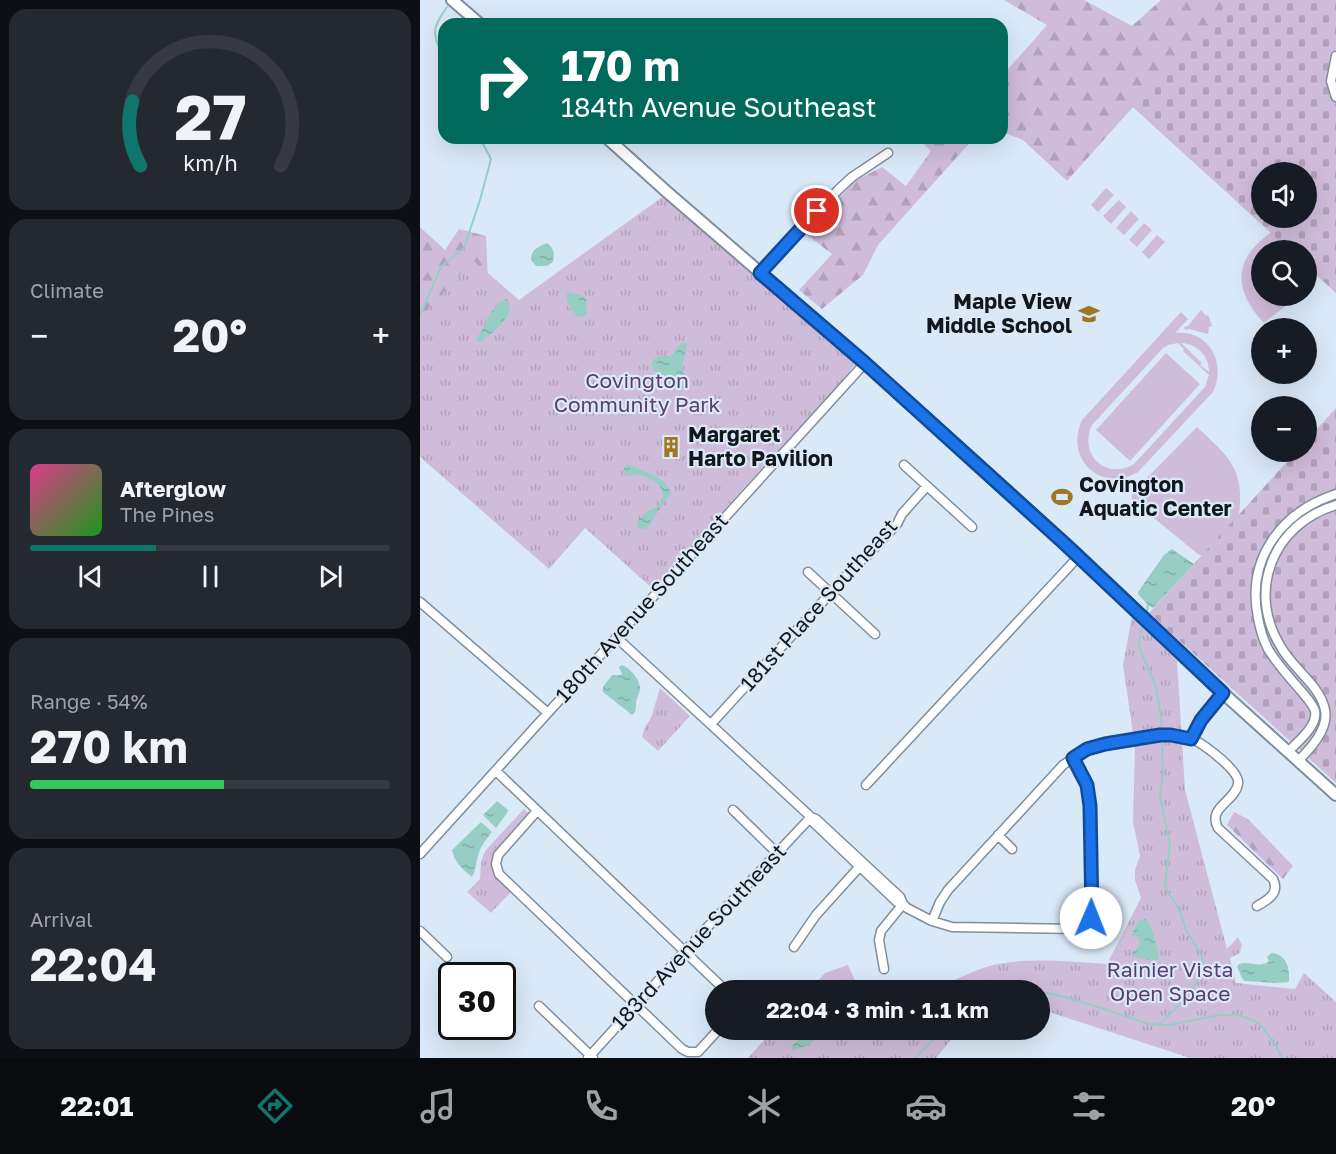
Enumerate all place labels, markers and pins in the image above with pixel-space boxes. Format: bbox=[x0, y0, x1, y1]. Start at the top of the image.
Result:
pin bbox=[791, 185, 842, 236]
place label: Maple View Middle School bbox=[926, 288, 1073, 338]
school or university icon: Maple View Middle School bbox=[1077, 302, 1101, 326]
place label: Margaret Harto Pavilion bbox=[688, 421, 833, 471]
building icon: Margaret Harto Pavilion bbox=[659, 435, 683, 459]
place label: Covington Aquatic Center bbox=[1079, 471, 1232, 521]
sports icon: Covington Aquatic Center bbox=[1050, 485, 1074, 509]

